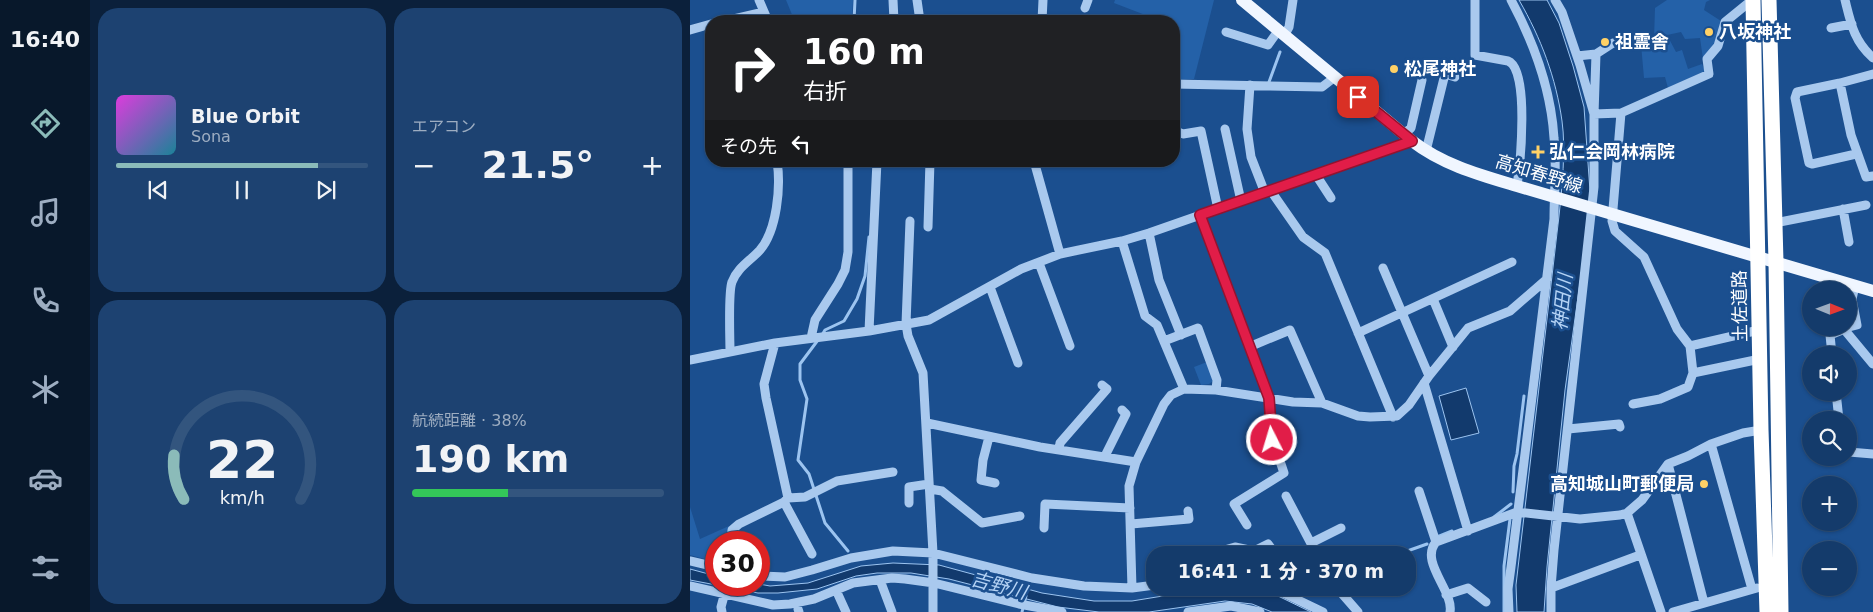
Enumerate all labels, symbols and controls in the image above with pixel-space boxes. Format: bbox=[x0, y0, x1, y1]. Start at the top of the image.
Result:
place label: 八坂神社 bbox=[1719, 21, 1791, 42]
marker: 八坂神社 bbox=[1703, 26, 1715, 38]
text: 16:40 bbox=[10, 27, 80, 52]
place label: 祖霊舎 bbox=[1615, 31, 1669, 52]
text: 160 m bbox=[803, 32, 925, 72]
icon: right bbox=[720, 35, 785, 100]
marker: 祖霊舎 bbox=[1599, 36, 1611, 48]
place label: 松尾神社 bbox=[1404, 58, 1476, 79]
marker: 松尾神社 bbox=[1388, 63, 1400, 75]
pin bbox=[1337, 76, 1379, 118]
text: 右折 bbox=[803, 79, 847, 104]
icon: arrive bbox=[1344, 83, 1372, 111]
text: Blue Orbit bbox=[191, 105, 300, 127]
icon: directions bbox=[28, 106, 63, 141]
text: エアコン bbox=[412, 117, 476, 136]
text: Sona bbox=[191, 127, 231, 146]
icon: left bbox=[787, 130, 815, 158]
text: その先 bbox=[720, 135, 777, 157]
place label: 弘仁会岡林病院 bbox=[1549, 141, 1675, 162]
text: 21.5° bbox=[482, 143, 594, 187]
marker: 弘仁会岡林病院 bbox=[1531, 145, 1545, 159]
text: − bbox=[412, 149, 435, 182]
text: + bbox=[641, 149, 664, 182]
street label: 高知春野線 bbox=[1493, 150, 1585, 197]
icon: previous bbox=[144, 176, 172, 204]
icon: pause bbox=[228, 176, 256, 204]
icon: next bbox=[312, 176, 340, 204]
icon: music bbox=[28, 195, 63, 230]
street label: 土佐道路 bbox=[1728, 270, 1751, 342]
water label: 神田川 bbox=[1548, 271, 1576, 332]
north arrow bbox=[1802, 281, 1858, 336]
map controls bbox=[1802, 281, 1857, 596]
icon: phone bbox=[28, 283, 63, 318]
button: sound bbox=[1802, 346, 1857, 401]
icon: climate bbox=[28, 372, 63, 407]
text: 航続距離 · 38% bbox=[412, 411, 527, 430]
button: search bbox=[1802, 411, 1857, 466]
position arrow bbox=[1245, 413, 1297, 465]
text: 22 bbox=[206, 430, 278, 490]
text: 190 km bbox=[412, 437, 569, 481]
icon: car bbox=[28, 461, 63, 496]
place label: 高知城山町郵便局 bbox=[1550, 473, 1694, 494]
button: + bbox=[1802, 476, 1857, 531]
marker: 高知城山町郵便局 bbox=[1698, 478, 1710, 490]
text: km/h bbox=[219, 487, 265, 508]
speed limit sign: 30 bbox=[705, 531, 770, 596]
button: − bbox=[1802, 541, 1857, 596]
icon: filters bbox=[28, 550, 63, 585]
text: 16:41 · 1 分 · 370 m bbox=[1178, 560, 1384, 582]
water label: 吉野川 bbox=[969, 567, 1031, 604]

